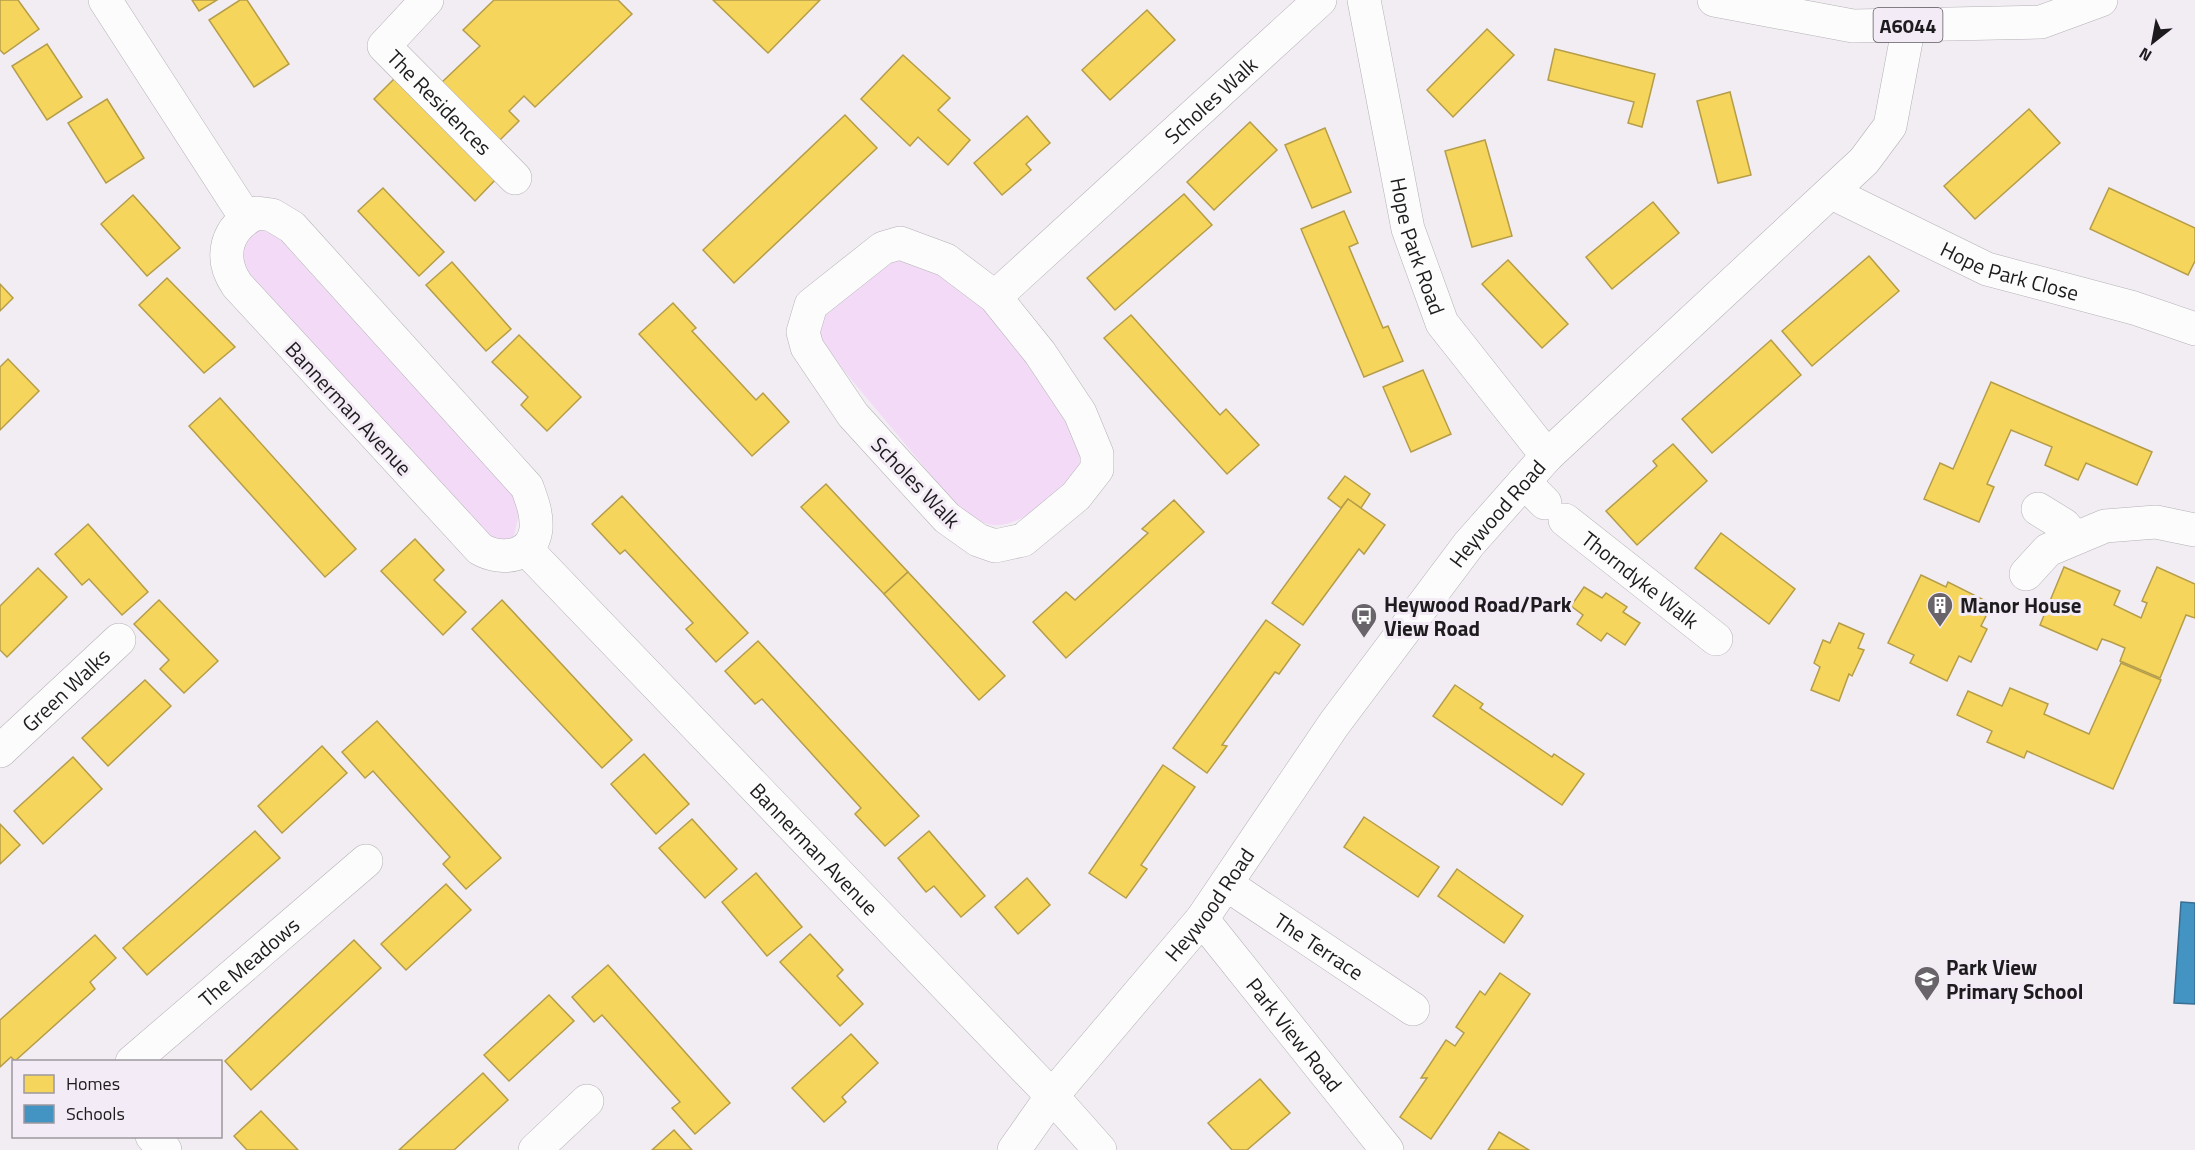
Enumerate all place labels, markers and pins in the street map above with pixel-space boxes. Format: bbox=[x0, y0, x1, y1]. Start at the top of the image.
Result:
place label: Heywood Road/Park View Road bbox=[1384, 588, 1572, 644]
place label: Manor House bbox=[1960, 589, 2081, 621]
building icon: Manor House bbox=[1925, 590, 1955, 628]
bus stop icon: Heywood Road/Park View Road bbox=[1349, 601, 1379, 639]
place label: Park View Primary School bbox=[1946, 951, 2083, 1007]
school or university icon: Park View Primary School bbox=[1912, 964, 1942, 1002]

